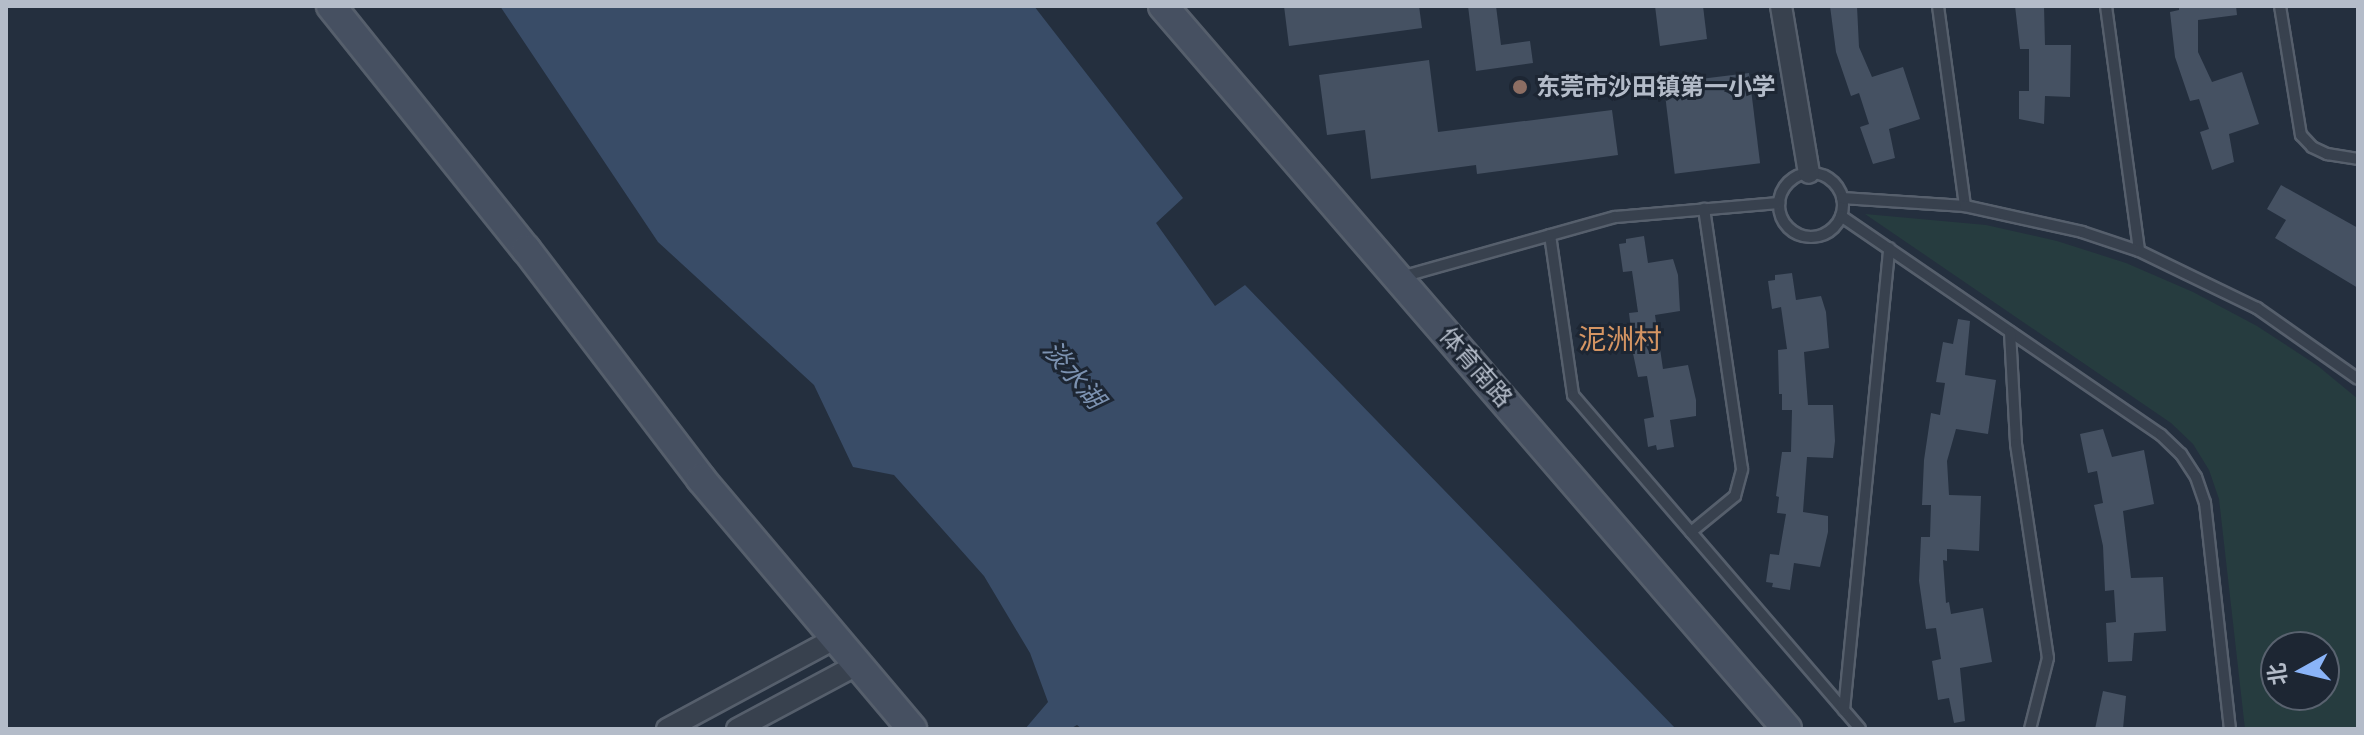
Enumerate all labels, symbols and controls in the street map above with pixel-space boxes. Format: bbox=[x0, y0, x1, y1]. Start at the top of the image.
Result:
place label: 东莞市沙田镇第一小学 bbox=[1536, 73, 1776, 101]
marker: 东莞市沙田镇第一小学 bbox=[1511, 78, 1529, 96]
street label: 体育南路 bbox=[1434, 321, 1518, 413]
district label: 泥洲村 bbox=[1578, 322, 1662, 356]
water label: 淡水湖 bbox=[1036, 335, 1110, 415]
north arrow bbox=[2260, 631, 2340, 711]
text: 北 bbox=[2263, 661, 2293, 687]

